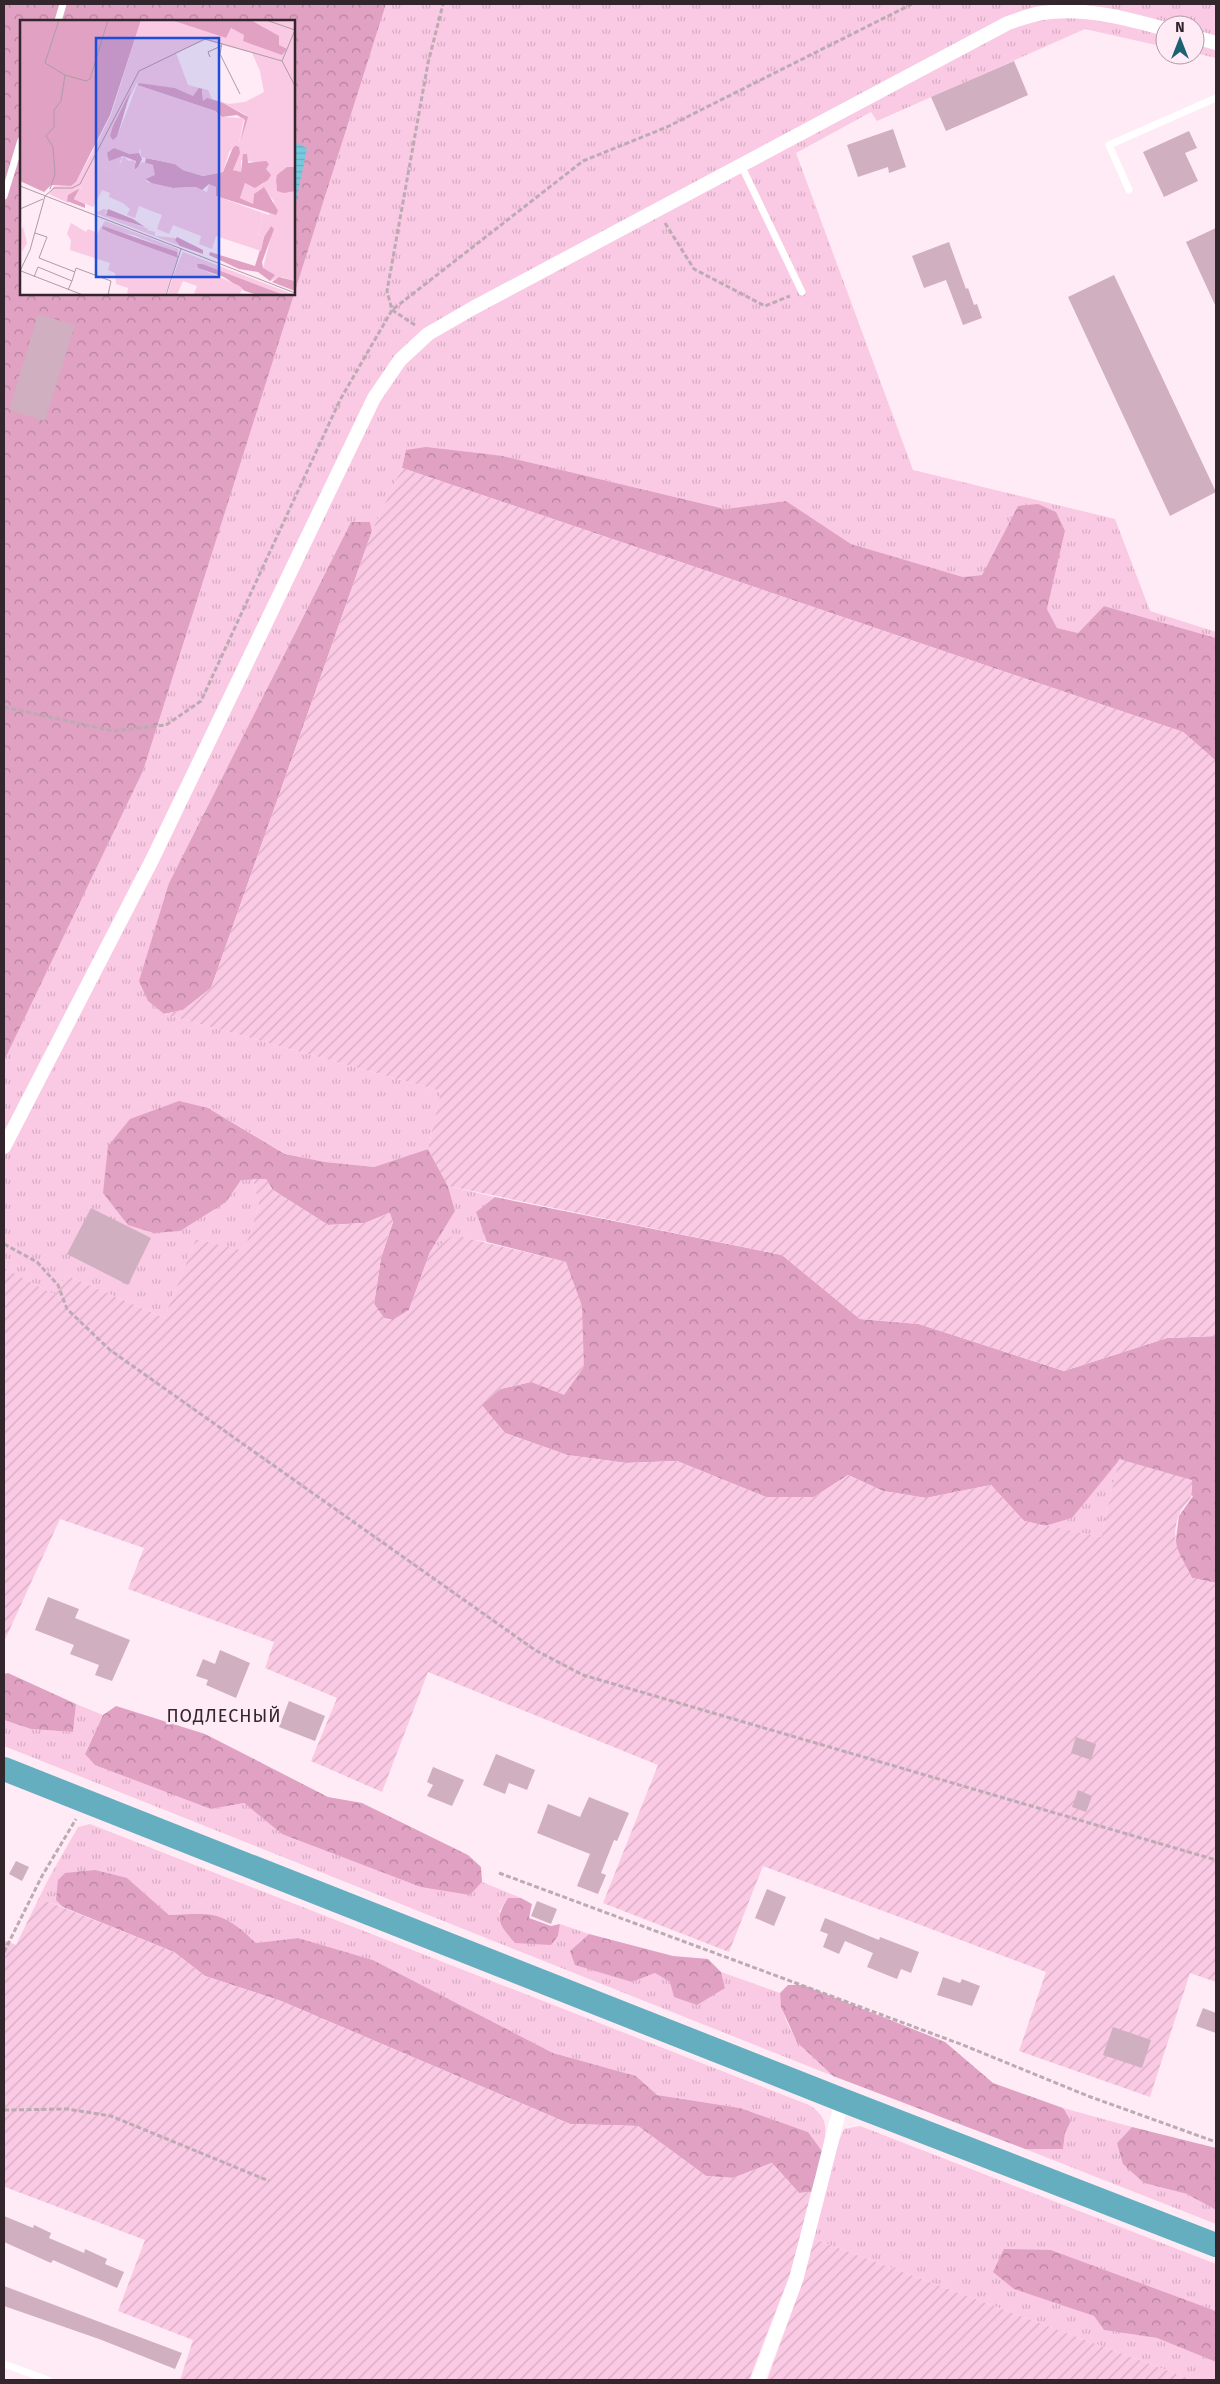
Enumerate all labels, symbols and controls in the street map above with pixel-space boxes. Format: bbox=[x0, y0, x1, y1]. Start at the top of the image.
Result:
north arrow bbox=[1155, 15, 1205, 65]
text: N bbox=[1175, 19, 1185, 36]
inset map bbox=[20, 20, 295, 295]
district label: ПОДЛЕСНЫЙ bbox=[166, 1705, 282, 1727]

